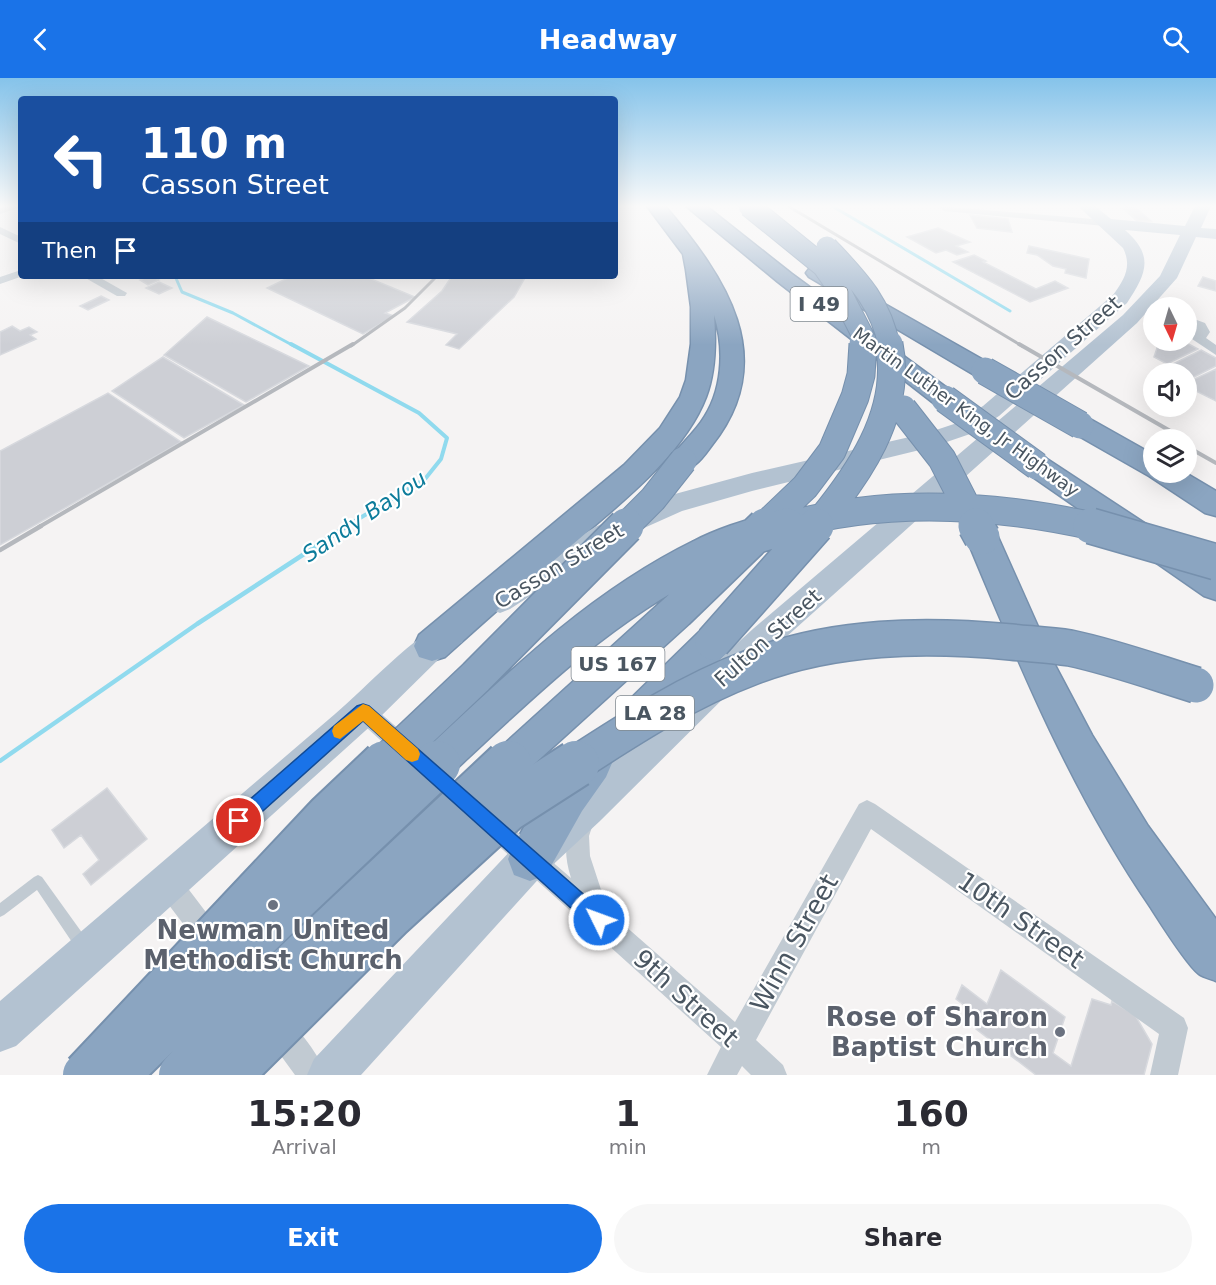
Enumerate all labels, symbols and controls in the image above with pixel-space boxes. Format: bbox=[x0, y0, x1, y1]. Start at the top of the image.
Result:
icon: back bbox=[24, 23, 57, 56]
icon: search bbox=[1159, 23, 1192, 56]
text: Headway bbox=[539, 24, 677, 55]
text: 110 m bbox=[141, 119, 287, 168]
icon: left bbox=[42, 120, 120, 198]
text: Casson Street bbox=[141, 169, 329, 200]
icon: arrive bbox=[109, 234, 142, 267]
text: Then bbox=[42, 238, 97, 263]
road number: I 49 bbox=[790, 287, 848, 321]
street label: Casson Street bbox=[1000, 291, 1126, 405]
north arrow bbox=[1143, 297, 1197, 351]
map controls bbox=[1143, 297, 1197, 483]
street label: Martin Luther King, Jr Highway bbox=[849, 323, 1084, 501]
button: sound bbox=[1143, 363, 1197, 417]
button: layers bbox=[1143, 429, 1197, 483]
water label: Sandy Bayou bbox=[297, 466, 431, 567]
street label: Casson Street bbox=[490, 518, 628, 614]
street label: Fulton Street bbox=[710, 584, 826, 692]
road number: US 167 bbox=[572, 647, 664, 681]
road number: LA 28 bbox=[616, 696, 694, 730]
pin bbox=[213, 795, 264, 846]
icon: arrive bbox=[222, 804, 255, 837]
street label: 10th Street bbox=[952, 866, 1090, 974]
street label: Winn Street bbox=[744, 869, 844, 1017]
position arrow bbox=[567, 888, 631, 952]
marker: Newman United Methodist Church bbox=[266, 898, 280, 912]
place label: Newman United Methodist Church bbox=[143, 915, 403, 975]
street label: 9th Street bbox=[627, 943, 745, 1053]
place label: Rose of Sharon Baptist Church bbox=[826, 1002, 1048, 1062]
marker: Rose of Sharon Baptist Church bbox=[1053, 1025, 1067, 1039]
text: 15:20 bbox=[247, 1093, 362, 1134]
text: 1 bbox=[615, 1093, 640, 1134]
text: 160 bbox=[894, 1093, 969, 1134]
text: Arrival bbox=[272, 1135, 337, 1159]
text: min bbox=[609, 1135, 647, 1159]
text: m bbox=[922, 1135, 941, 1159]
button: Exit bbox=[24, 1204, 602, 1273]
button: Share bbox=[614, 1204, 1192, 1273]

